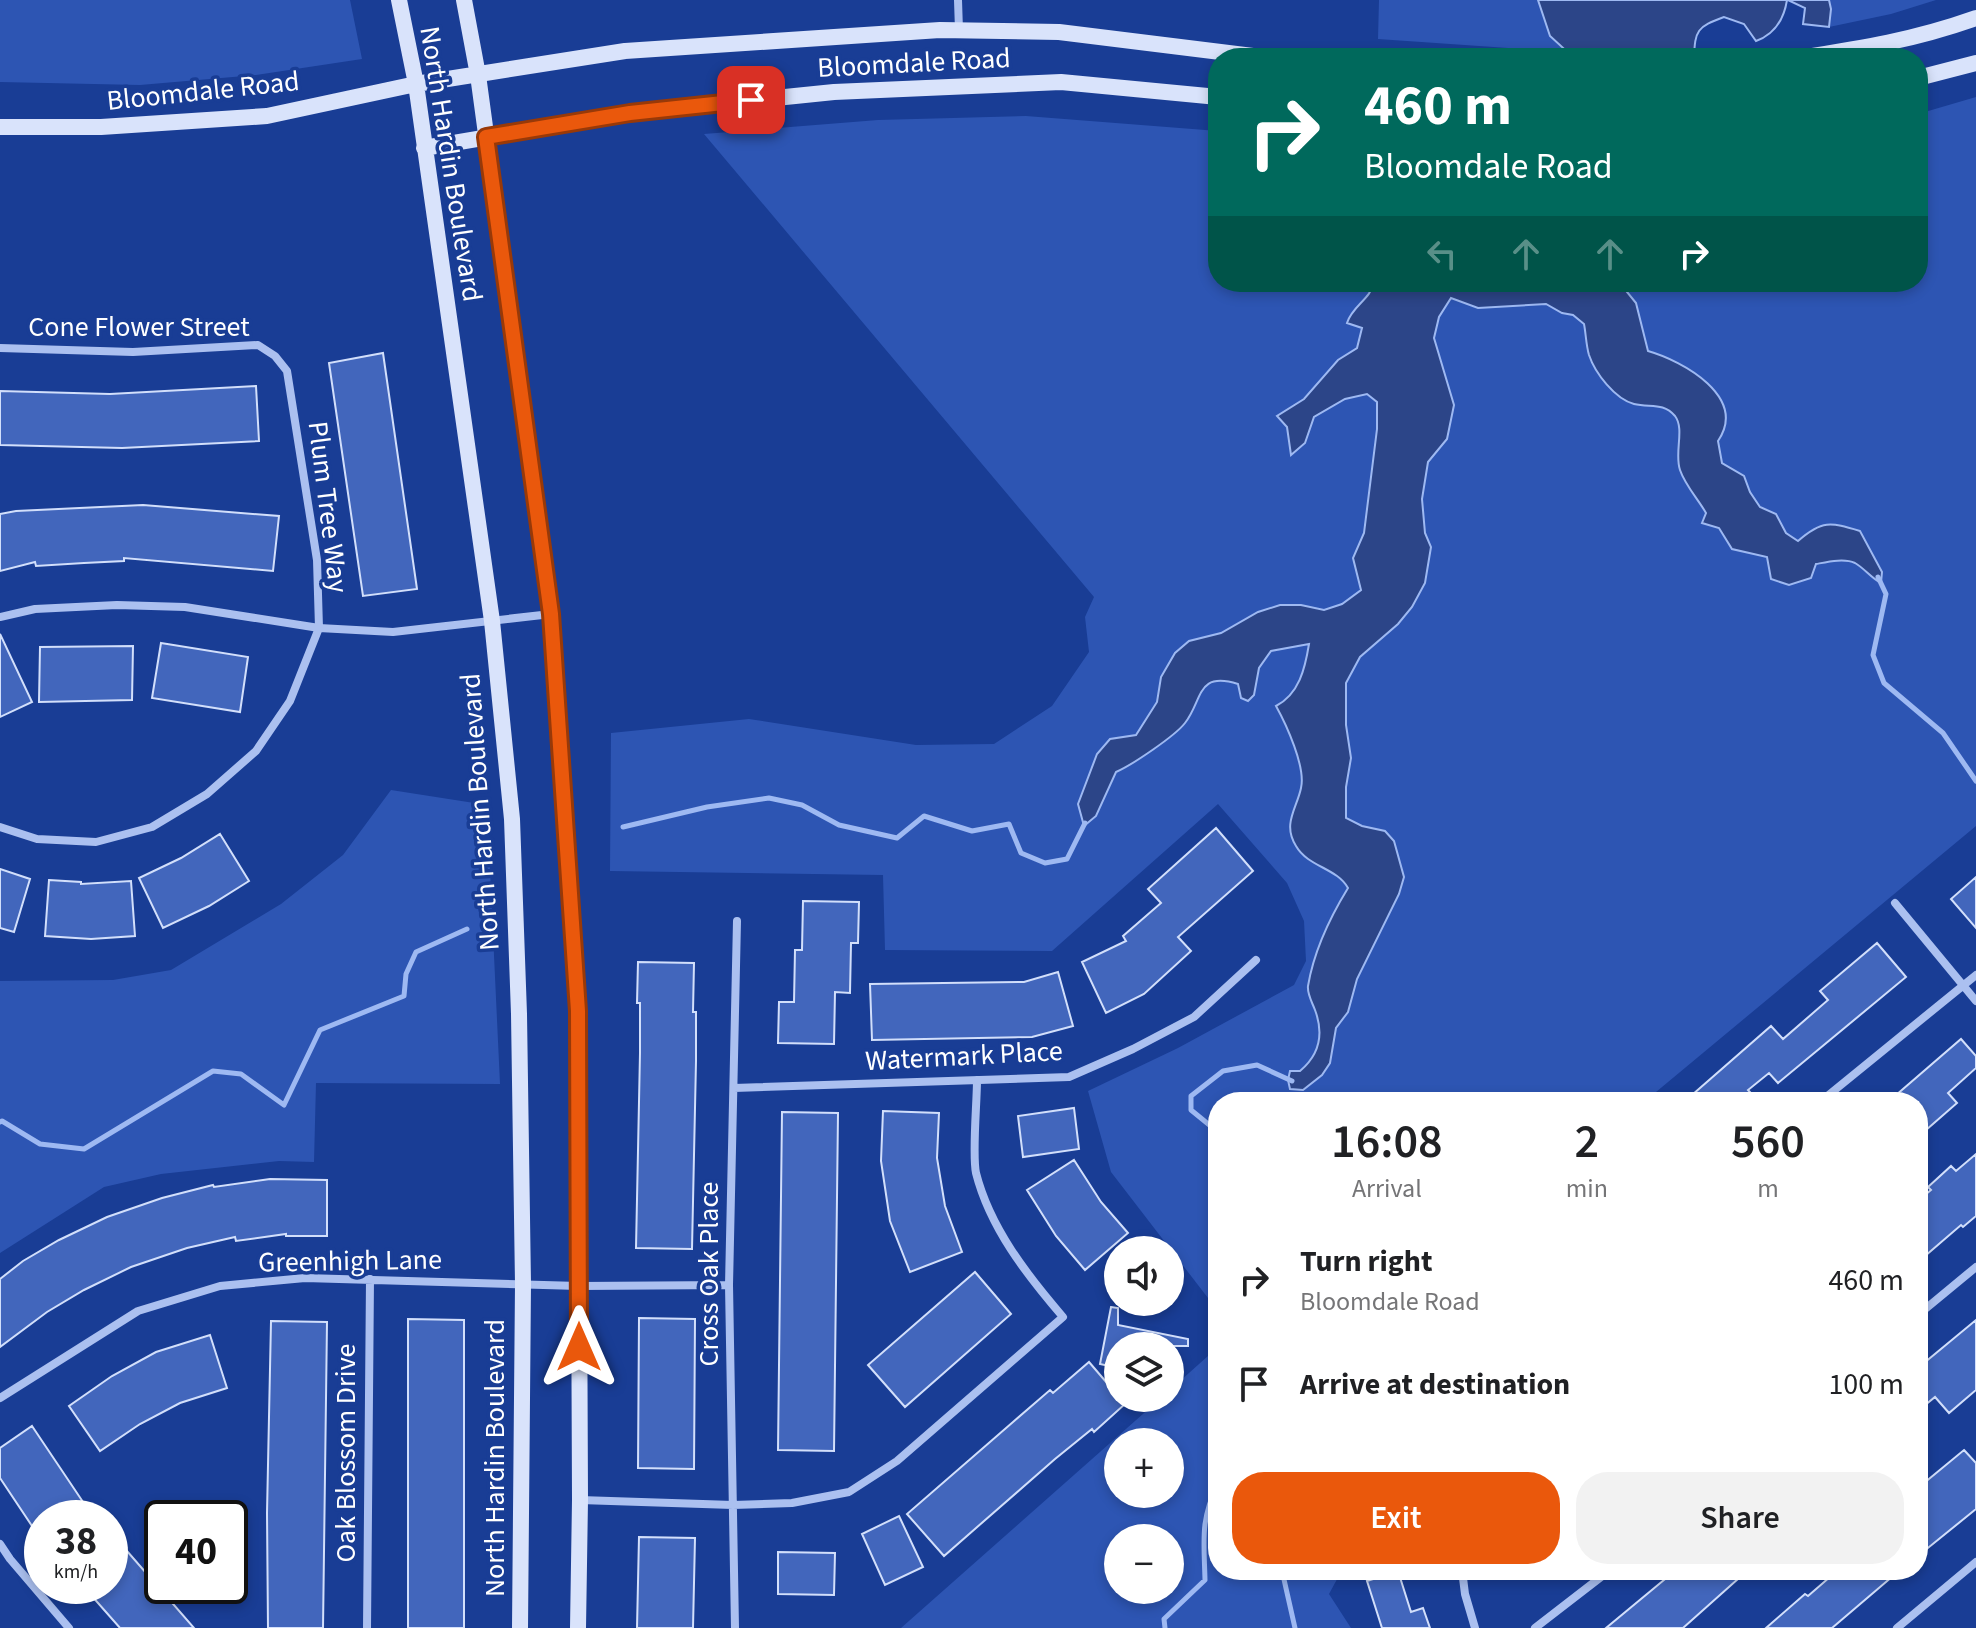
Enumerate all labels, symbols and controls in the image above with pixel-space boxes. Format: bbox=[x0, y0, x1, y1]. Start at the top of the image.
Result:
street label: North Hardin Boulevard bbox=[409, 24, 493, 304]
street label: Bloomdale Road bbox=[816, 38, 1012, 88]
street label: Bloomdale Road bbox=[105, 61, 301, 121]
pin bbox=[717, 66, 785, 134]
text: 460 m bbox=[1364, 67, 1512, 146]
icon: arrive bbox=[729, 78, 773, 122]
icon: right bbox=[1232, 80, 1336, 184]
text: Bloomdale Road bbox=[1364, 141, 1613, 192]
icon: left bbox=[1420, 232, 1464, 276]
icon: ahead bbox=[1504, 232, 1548, 276]
icon: ahead bbox=[1588, 232, 1632, 276]
icon: right bbox=[1672, 232, 1716, 276]
street label: Cone Flower Street bbox=[28, 307, 250, 347]
street label: Plum Tree Way bbox=[298, 419, 358, 595]
street label: North Hardin Boulevard bbox=[450, 672, 510, 952]
street label: Watermark Place bbox=[864, 1031, 1064, 1081]
text: 16:08 bbox=[1331, 1108, 1443, 1176]
text: 2 bbox=[1575, 1108, 1599, 1176]
text: 560 bbox=[1731, 1108, 1805, 1176]
text: Arrival bbox=[1352, 1170, 1422, 1207]
text: min bbox=[1566, 1170, 1608, 1207]
text: m bbox=[1757, 1170, 1779, 1207]
street label: Cross Oak Place bbox=[689, 1182, 729, 1366]
map controls bbox=[1104, 1236, 1184, 1604]
button: sound bbox=[1104, 1236, 1184, 1316]
street label: Greenhigh Lane bbox=[258, 1239, 442, 1283]
text: Turn right bbox=[1300, 1240, 1432, 1283]
icon: right bbox=[1232, 1258, 1276, 1302]
text: 460 m bbox=[1828, 1259, 1904, 1302]
text: Bloomdale Road bbox=[1300, 1283, 1480, 1320]
position arrow bbox=[537, 1305, 621, 1389]
street label: North Hardin Boulevard bbox=[475, 1319, 515, 1597]
button: layers bbox=[1104, 1332, 1184, 1412]
street label: Oak Blossom Drive bbox=[326, 1343, 366, 1563]
icon: arrive bbox=[1232, 1362, 1276, 1406]
text: Arrive at destination bbox=[1300, 1363, 1570, 1406]
text: 100 m bbox=[1828, 1363, 1904, 1406]
button: + bbox=[1104, 1428, 1184, 1508]
button: Exit bbox=[1232, 1472, 1560, 1564]
button: Share bbox=[1576, 1472, 1904, 1564]
speed limit sign: 40 bbox=[144, 1500, 248, 1604]
text: 38 bbox=[55, 1513, 97, 1570]
button: − bbox=[1104, 1524, 1184, 1604]
text: km/h bbox=[54, 1558, 98, 1586]

